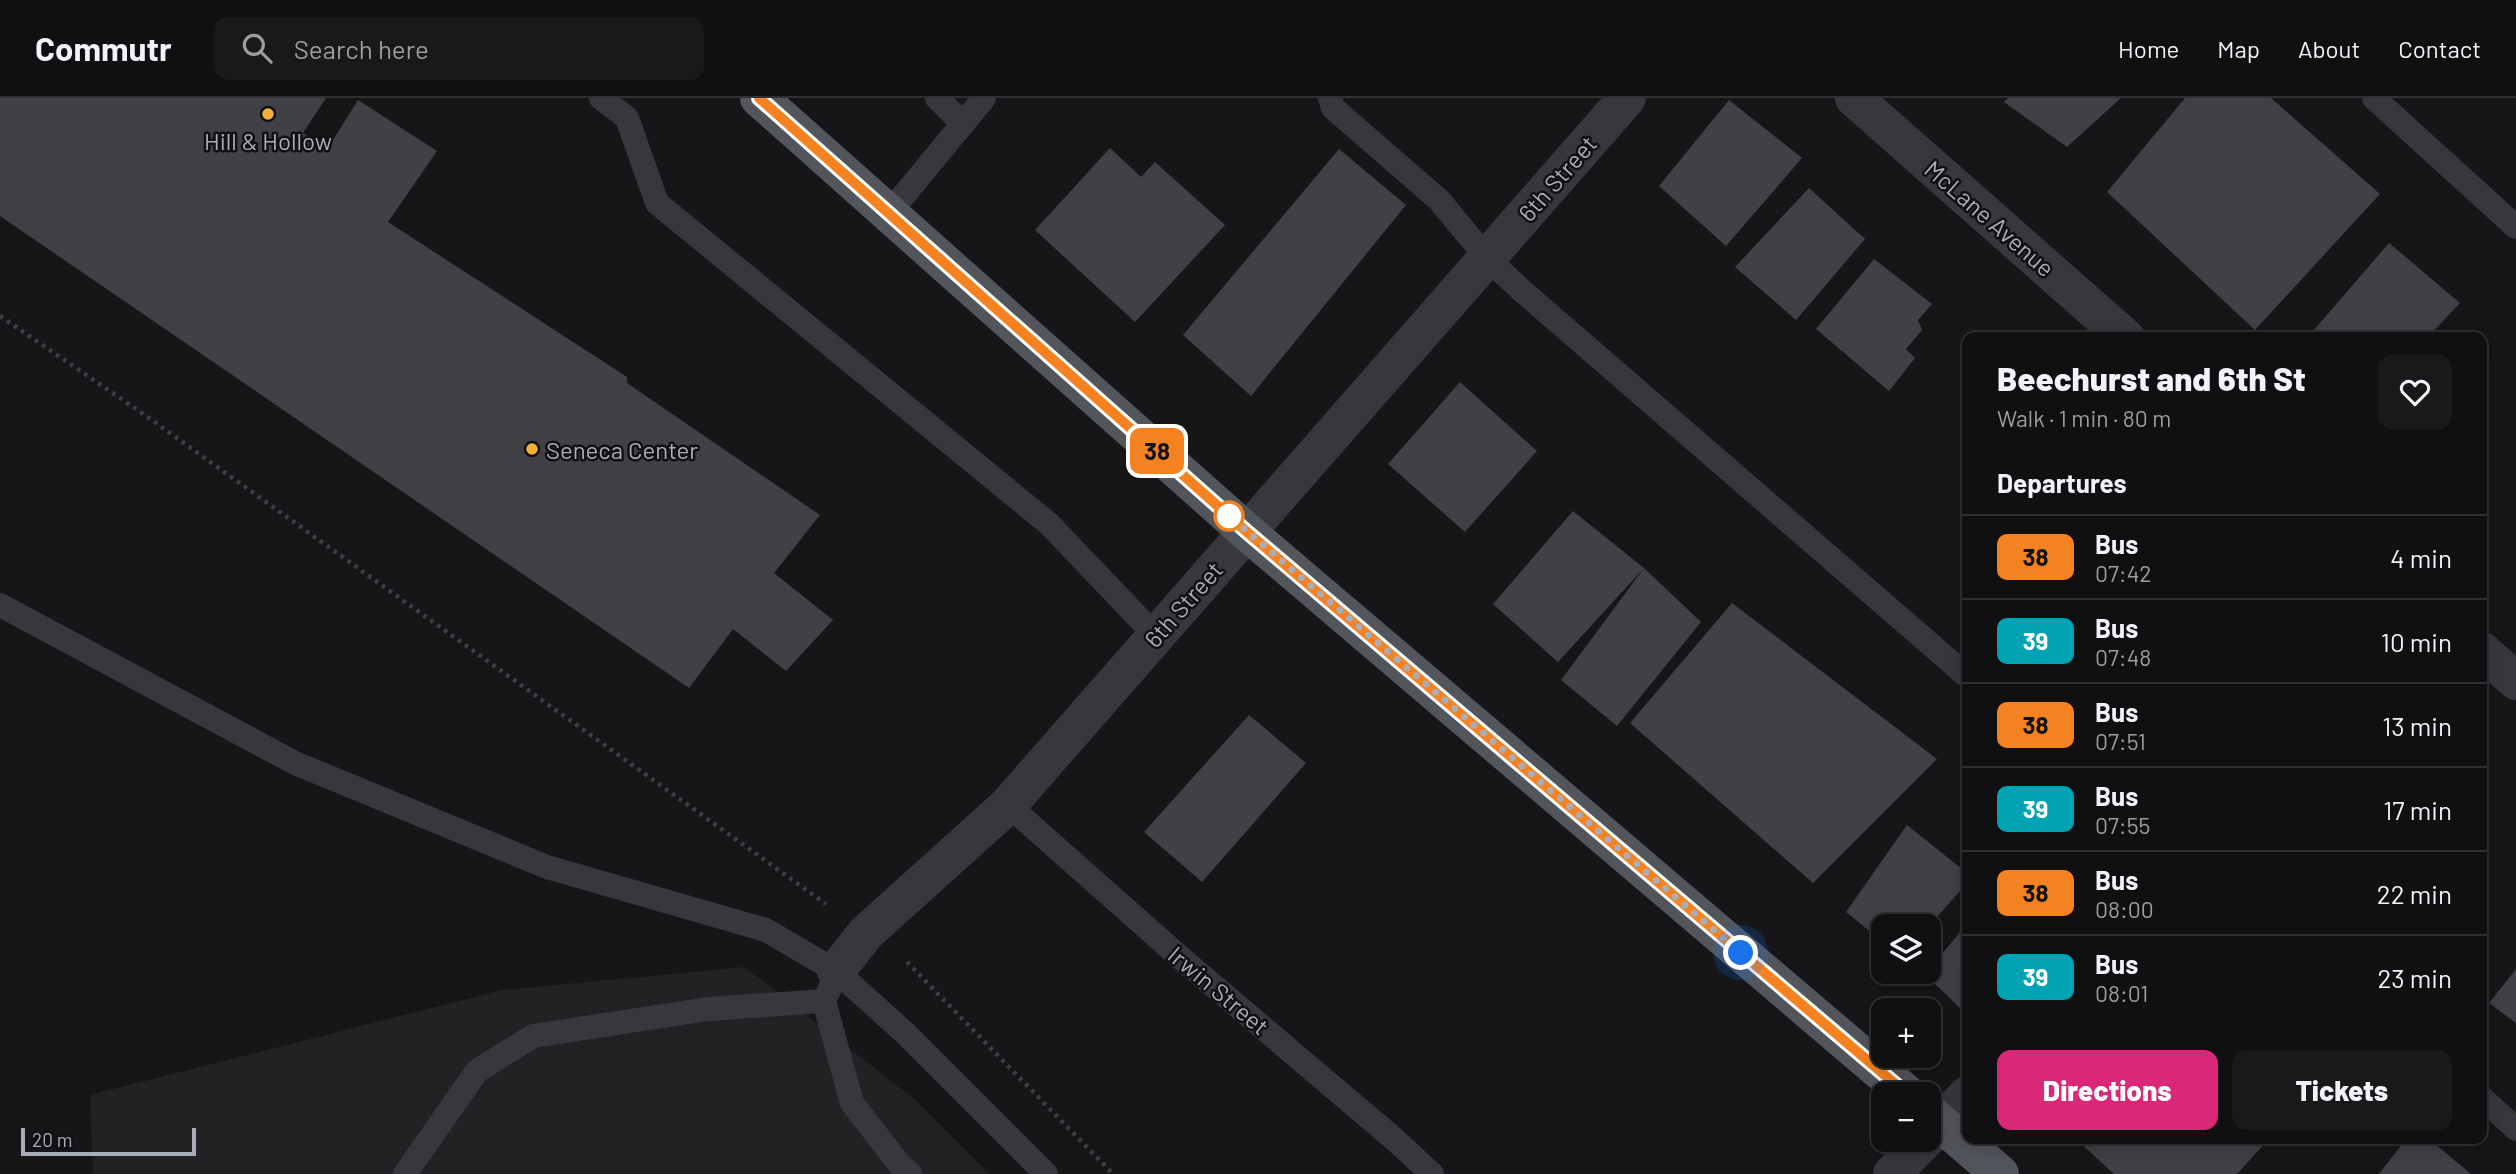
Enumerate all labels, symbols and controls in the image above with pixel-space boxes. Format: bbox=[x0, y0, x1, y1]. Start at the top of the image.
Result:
search box bbox=[214, 17, 704, 80]
text: Commutr bbox=[35, 28, 172, 68]
icon: search bbox=[238, 29, 276, 67]
text: Search here bbox=[294, 33, 429, 64]
text: Home bbox=[2118, 34, 2179, 63]
text: Map bbox=[2217, 34, 2260, 63]
text: About bbox=[2298, 34, 2360, 63]
text: Contact bbox=[2398, 34, 2481, 63]
marker: Hill & Hollow bbox=[260, 106, 276, 122]
place label: Hill & Hollow bbox=[204, 126, 332, 155]
street label: 6th Street bbox=[1512, 129, 1602, 227]
street label: McLane Avenue bbox=[1919, 154, 2061, 282]
button: heart bbox=[2378, 355, 2452, 429]
text: Beechurst and 6th St bbox=[1997, 358, 2306, 398]
text: Walk · 1 min · 80 m bbox=[1997, 404, 2171, 432]
line badge: 38 bbox=[1126, 428, 1188, 474]
place label: Seneca Center bbox=[546, 435, 698, 464]
text: 38 bbox=[1144, 436, 1170, 465]
marker: Seneca Center bbox=[524, 441, 540, 457]
text: Departures bbox=[1997, 467, 2127, 498]
unlabelled marker bbox=[1214, 501, 1244, 531]
text: Bus bbox=[2095, 528, 2138, 559]
text: 38 bbox=[2023, 542, 2048, 571]
text: 4 min bbox=[2390, 542, 2452, 573]
street label: 6th Street bbox=[1138, 555, 1228, 653]
text: 07:42 bbox=[2095, 559, 2152, 587]
text: Bus bbox=[2095, 612, 2138, 643]
text: 39 bbox=[2023, 626, 2048, 655]
text: 10 min bbox=[2381, 626, 2452, 657]
text: 07:48 bbox=[2095, 643, 2151, 671]
text: Bus bbox=[2095, 696, 2138, 727]
text: 38 bbox=[2023, 710, 2048, 739]
text: 13 min bbox=[2382, 710, 2452, 741]
text: 07:51 bbox=[2095, 727, 2146, 755]
text: Bus bbox=[2095, 780, 2138, 811]
text: 39 bbox=[2023, 794, 2048, 823]
text: 17 min bbox=[2383, 794, 2452, 825]
text: 07:55 bbox=[2095, 811, 2150, 839]
text: Bus bbox=[2095, 864, 2138, 895]
text: 38 bbox=[2023, 878, 2048, 907]
text: 22 min bbox=[2377, 878, 2452, 909]
text: 08:00 bbox=[2095, 895, 2154, 923]
map controls bbox=[1871, 914, 1941, 1152]
button: layers bbox=[1871, 914, 1941, 984]
your location bbox=[1723, 935, 1758, 970]
street label: Irwin Street bbox=[1163, 940, 1275, 1040]
text: Bus bbox=[2095, 948, 2138, 979]
text: 39 bbox=[2023, 962, 2048, 991]
text: 23 min bbox=[2377, 962, 2452, 993]
text: 08:01 bbox=[2095, 979, 2148, 1007]
button: + bbox=[1871, 998, 1941, 1068]
button: Directions bbox=[1997, 1050, 2218, 1130]
button: Tickets bbox=[2232, 1050, 2452, 1130]
button: − bbox=[1871, 1082, 1941, 1152]
scale bar bbox=[21, 1125, 196, 1157]
text: 20 m bbox=[32, 1128, 72, 1151]

